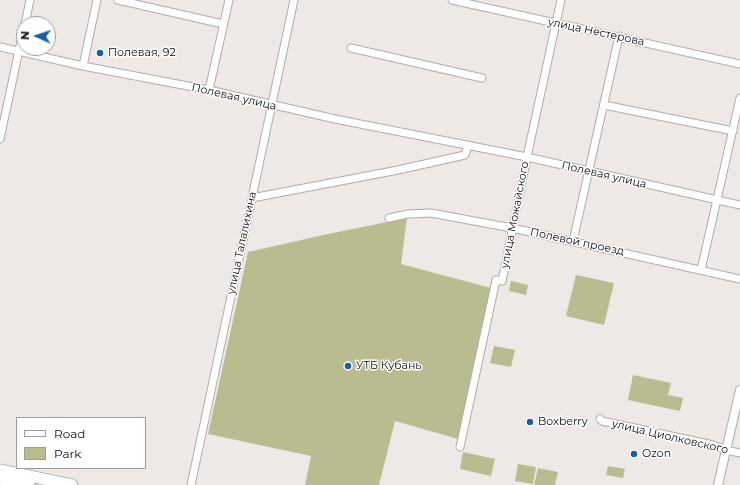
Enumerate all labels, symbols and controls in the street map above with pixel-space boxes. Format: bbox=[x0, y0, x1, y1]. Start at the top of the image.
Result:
street label: улица Нестерова bbox=[546, 15, 646, 49]
north arrow bbox=[16, 16, 56, 56]
text: N bbox=[18, 31, 32, 40]
place label: Полевая, 92 bbox=[108, 46, 176, 60]
marker: Полевая, 92 bbox=[95, 48, 105, 58]
street label: Полевая улица bbox=[190, 81, 278, 113]
street label: Полевая улица bbox=[560, 159, 648, 191]
street label: улица Можайского bbox=[498, 160, 532, 270]
street label: улица Талалихина bbox=[225, 190, 259, 296]
street label: Полевой проезд bbox=[529, 226, 625, 258]
place label: УТБ Кубань bbox=[356, 359, 422, 373]
marker: УТБ Кубань bbox=[343, 361, 353, 371]
place label: Boxberry bbox=[538, 415, 588, 429]
legend bbox=[16, 417, 146, 469]
marker: Boxberry bbox=[525, 417, 535, 427]
street label: улица Циолковского bbox=[611, 417, 729, 457]
text: Road bbox=[54, 426, 85, 441]
text: Park bbox=[54, 446, 81, 461]
place label: Ozon bbox=[642, 447, 671, 461]
marker: Ozon bbox=[629, 449, 639, 459]

